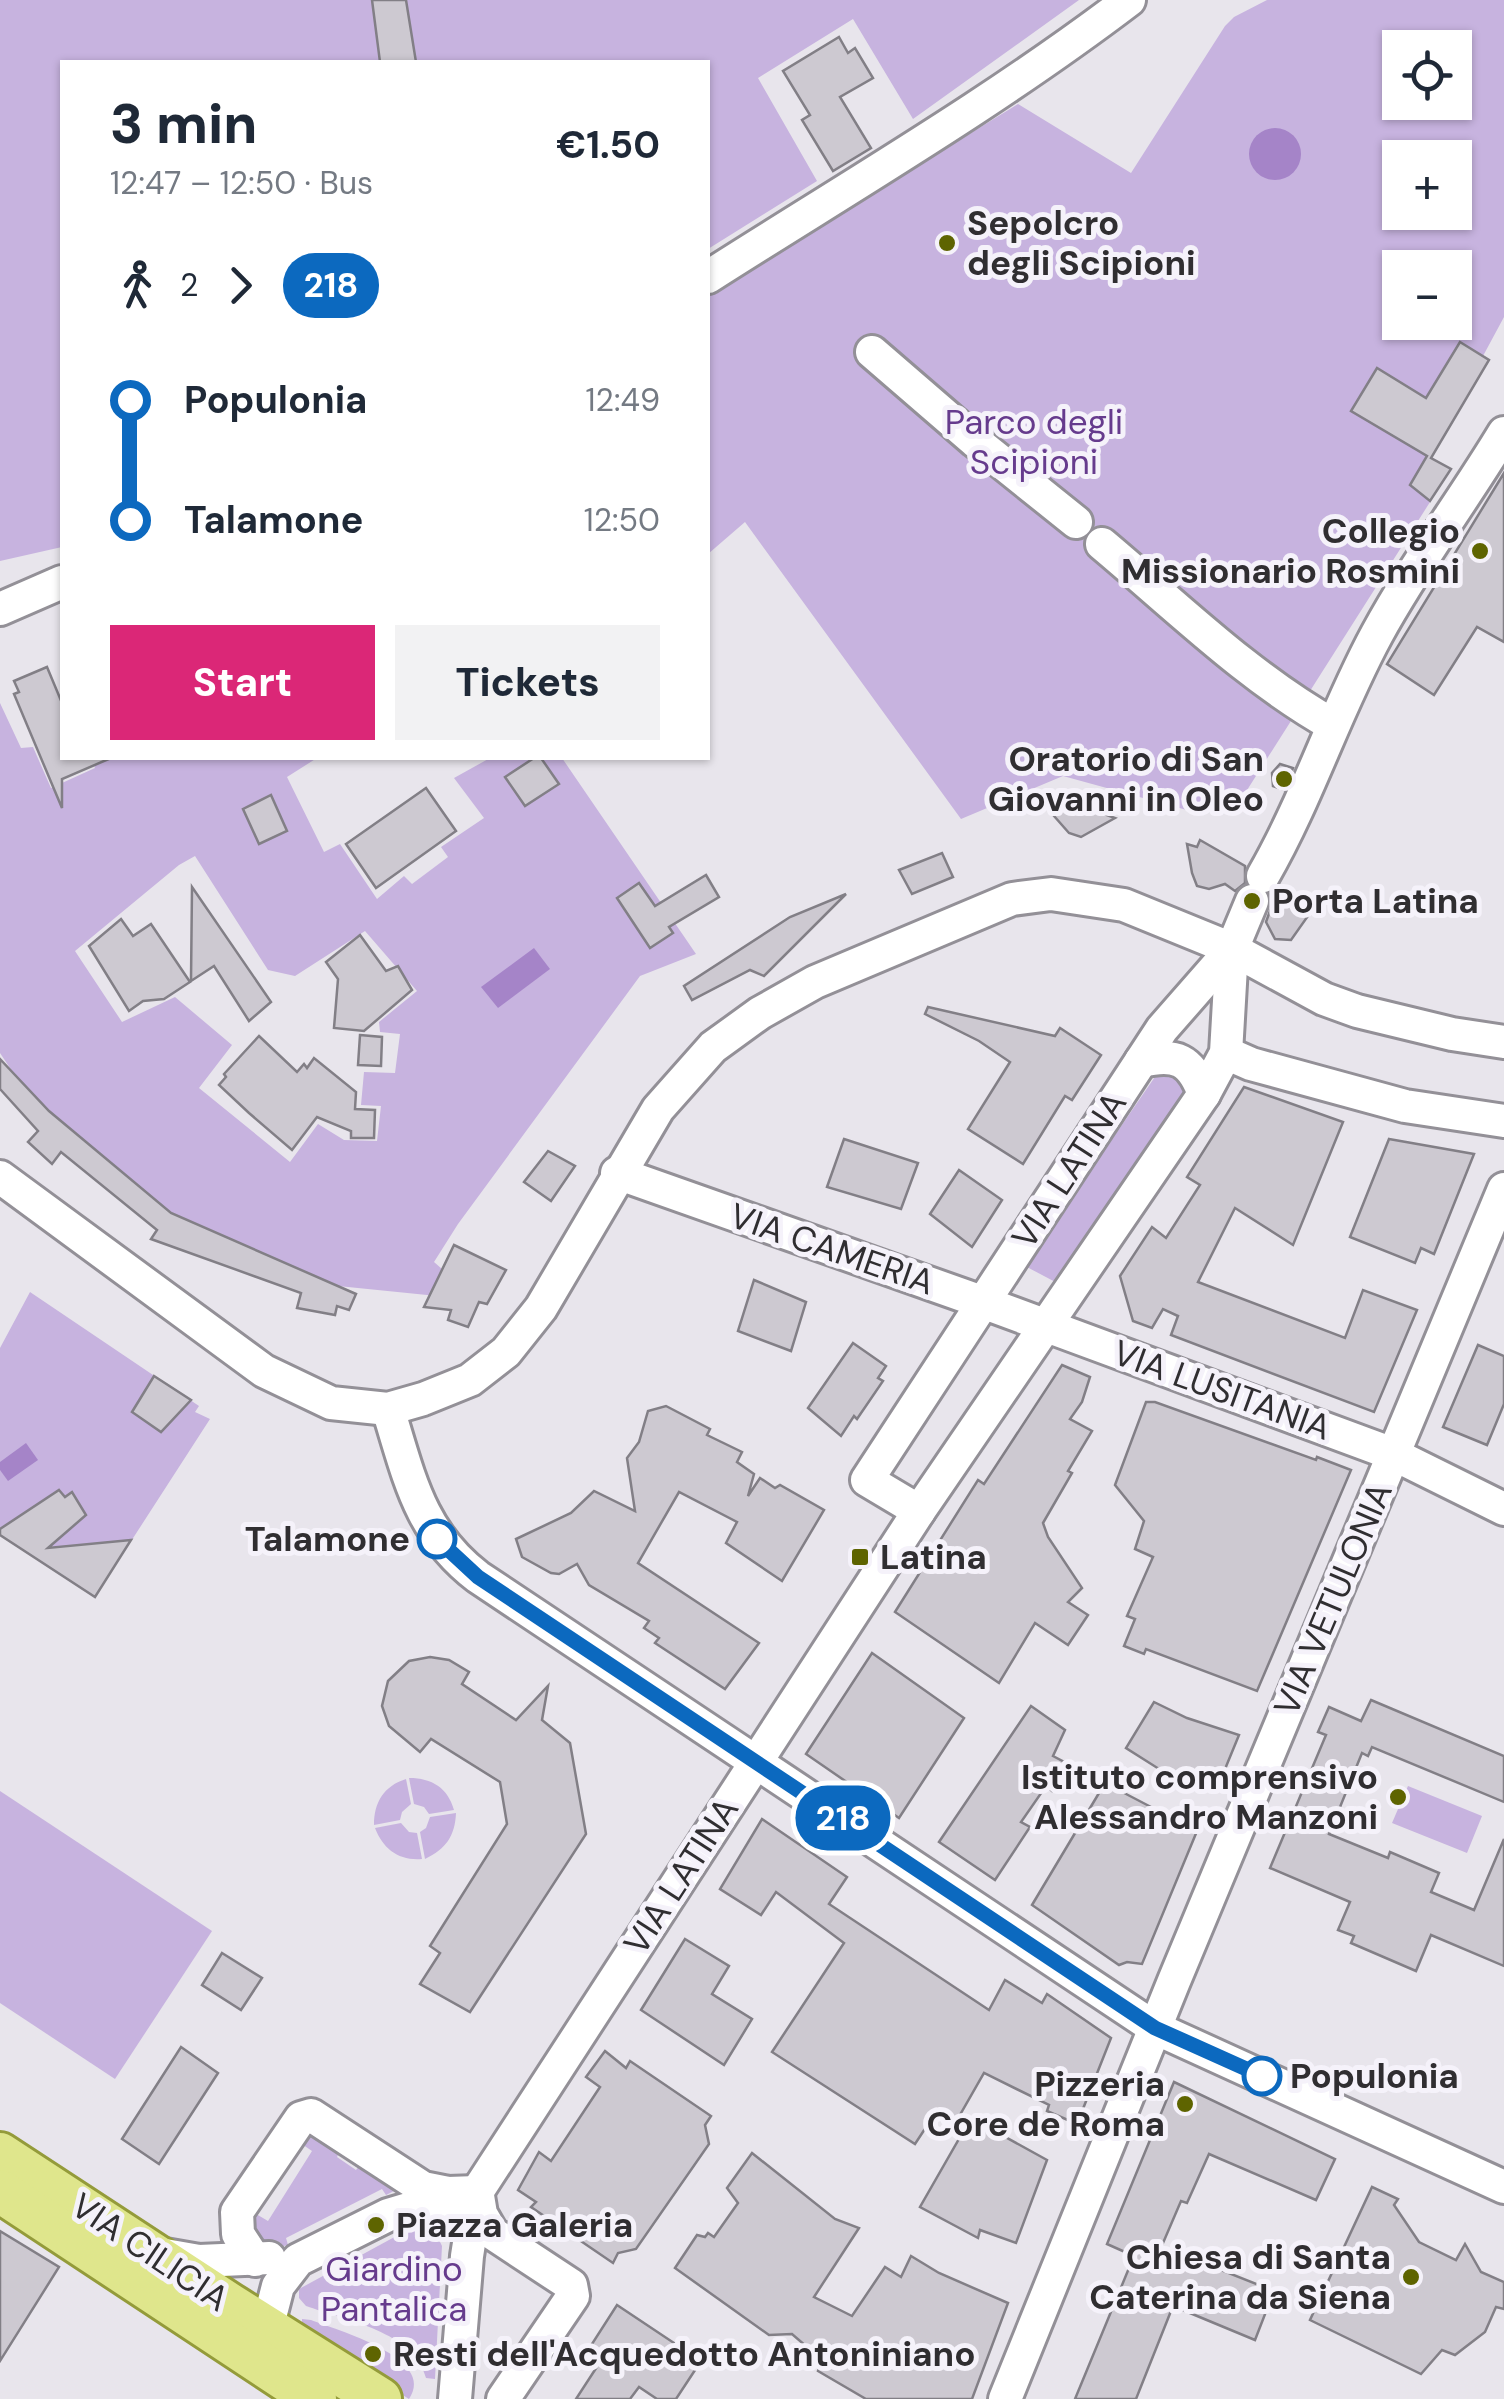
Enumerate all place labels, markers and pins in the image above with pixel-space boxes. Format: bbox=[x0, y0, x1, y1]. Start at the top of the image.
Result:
place label: Sepolcro degli Scipioni bbox=[967, 200, 1196, 286]
marker: Sepolcro degli Scipioni bbox=[936, 232, 958, 254]
place label: Collegio Missionario Rosmini bbox=[1121, 508, 1460, 594]
marker: Collegio Missionario Rosmini bbox=[1469, 540, 1491, 562]
place label: Oratorio di San Giovanni in Oleo bbox=[988, 736, 1264, 822]
marker: Oratorio di San Giovanni in Oleo bbox=[1273, 768, 1295, 790]
place label: Porta Latina bbox=[1272, 878, 1479, 924]
marker: Porta Latina bbox=[1241, 890, 1263, 912]
place label: Talamone bbox=[245, 1516, 410, 1562]
marker: Talamone bbox=[418, 1520, 456, 1558]
place label: Latina bbox=[880, 1534, 987, 1580]
marker: Latina bbox=[849, 1546, 871, 1568]
place label: Istituto comprensivo Alessandro Manzoni bbox=[1021, 1754, 1378, 1840]
marker: Istituto comprensivo Alessandro Manzoni bbox=[1387, 1786, 1409, 1808]
place label: Populonia bbox=[1290, 2053, 1459, 2099]
marker: Populonia bbox=[1243, 2057, 1281, 2095]
place label: Pizzeria Core de Roma bbox=[926, 2061, 1165, 2147]
marker: Pizzeria Core de Roma bbox=[1174, 2093, 1196, 2115]
place label: Piazza Galeria bbox=[396, 2202, 633, 2248]
marker: Piazza Galeria bbox=[365, 2214, 387, 2236]
place label: Chiesa di Santa Caterina da Siena bbox=[1089, 2234, 1391, 2320]
marker: Chiesa di Santa Caterina da Siena bbox=[1400, 2266, 1422, 2288]
place label: Resti dell'Acquedotto Antoniniano bbox=[393, 2331, 976, 2377]
marker: Resti dell'Acquedotto Antoniniano bbox=[362, 2343, 384, 2365]

